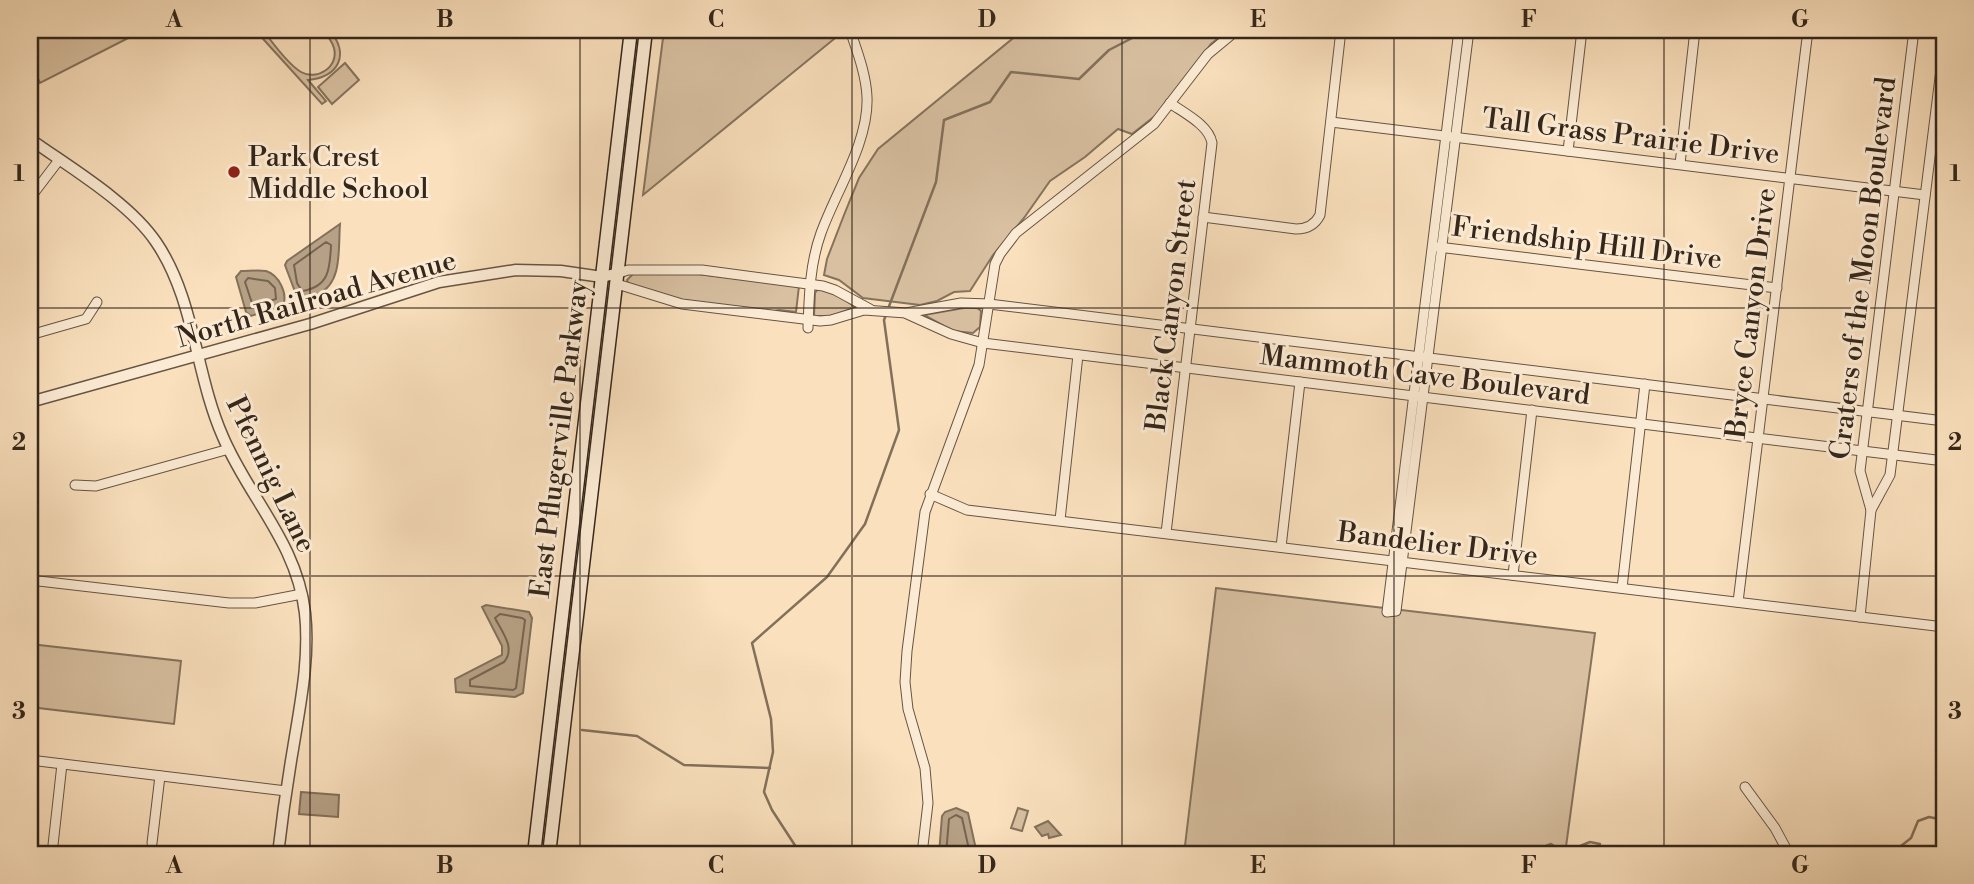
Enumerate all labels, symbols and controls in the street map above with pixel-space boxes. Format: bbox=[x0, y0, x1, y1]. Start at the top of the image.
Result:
text: A bbox=[165, 6, 183, 34]
text: B bbox=[436, 6, 454, 34]
text: C bbox=[708, 6, 724, 34]
text: D bbox=[978, 6, 996, 34]
text: E bbox=[1250, 6, 1266, 34]
text: F bbox=[1521, 6, 1537, 34]
text: G bbox=[1791, 6, 1809, 34]
street label: Craters of the Moon Boulevard bbox=[1823, 75, 1904, 462]
street label: Tall Grass Prairie Drive bbox=[1480, 101, 1781, 172]
place label: Park Crest Middle School bbox=[248, 140, 428, 207]
text: 1 bbox=[13, 160, 25, 188]
text: 1 bbox=[1949, 160, 1961, 188]
marker: Park Crest Middle School bbox=[226, 164, 242, 180]
street label: Black Canyon Street bbox=[1139, 177, 1204, 434]
street label: Bryce Canyon Drive bbox=[1719, 186, 1784, 441]
street label: Friendship Hill Drive bbox=[1450, 210, 1724, 277]
street label: North Railroad Avenue bbox=[173, 243, 460, 356]
street label: East Pflugerville Parkway bbox=[523, 278, 596, 600]
street label: Mammoth Cave Boulevard bbox=[1258, 338, 1592, 413]
street label: Pfennig Lane bbox=[218, 391, 323, 558]
text: 2 bbox=[12, 429, 26, 457]
text: 2 bbox=[1948, 429, 1962, 457]
street label: Bandelier Drive bbox=[1335, 515, 1540, 574]
text: 3 bbox=[12, 698, 26, 726]
text: 3 bbox=[1948, 698, 1962, 726]
text: A bbox=[165, 852, 183, 880]
text: B bbox=[436, 852, 454, 880]
text: C bbox=[708, 852, 724, 880]
text: D bbox=[978, 852, 996, 880]
text: E bbox=[1250, 852, 1266, 880]
text: F bbox=[1521, 852, 1537, 880]
text: G bbox=[1791, 852, 1809, 880]

